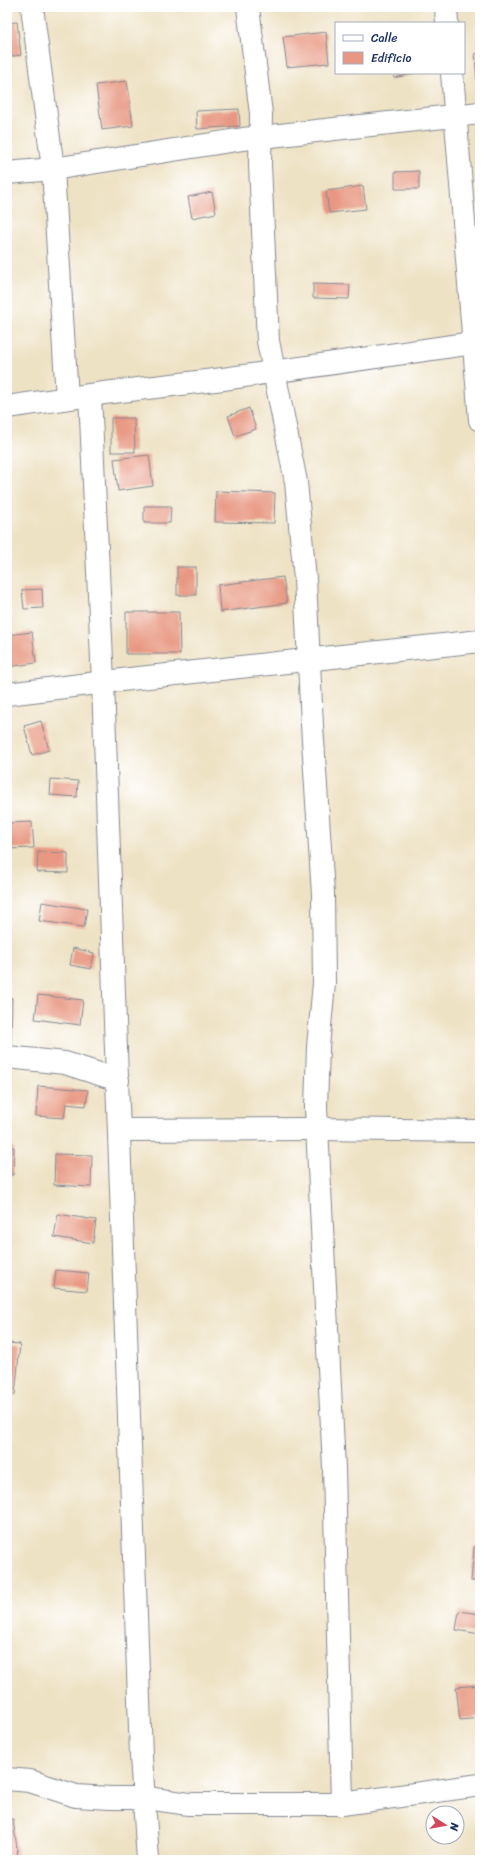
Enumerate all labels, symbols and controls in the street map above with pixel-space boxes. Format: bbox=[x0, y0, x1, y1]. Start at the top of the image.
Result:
legend bbox=[335, 22, 465, 74]
text: Calle bbox=[371, 27, 398, 49]
text: Edificio bbox=[371, 47, 411, 69]
north arrow bbox=[425, 1805, 465, 1845]
text: N bbox=[444, 1820, 465, 1833]

